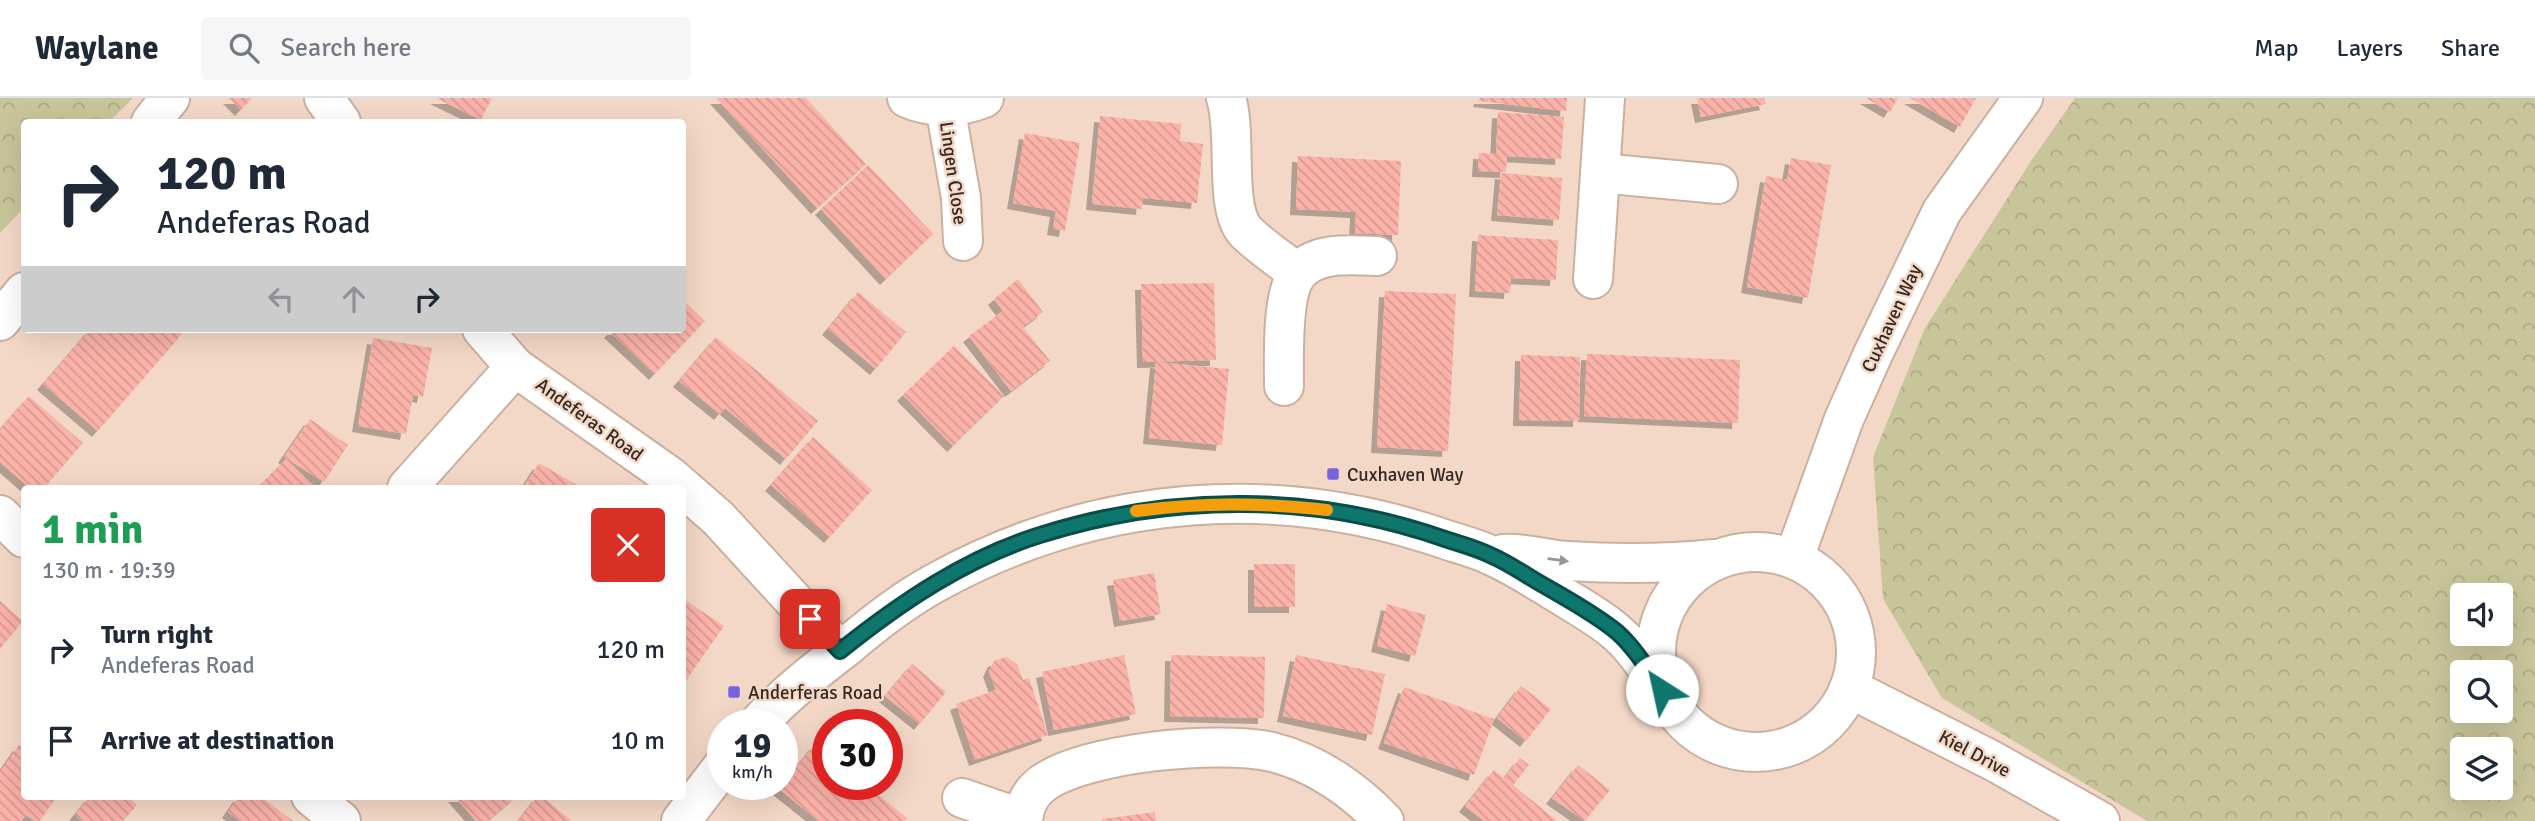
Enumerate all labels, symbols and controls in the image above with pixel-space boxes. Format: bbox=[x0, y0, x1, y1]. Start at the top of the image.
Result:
search box bbox=[201, 17, 691, 80]
text: Waylane bbox=[35, 28, 159, 69]
icon: search bbox=[225, 29, 263, 67]
text: Search here bbox=[281, 32, 412, 64]
text: Map bbox=[2254, 33, 2299, 63]
text: Layers bbox=[2337, 33, 2403, 63]
text: Share bbox=[2441, 33, 2500, 63]
street label: Lingen Close bbox=[934, 120, 972, 226]
text: 120 m bbox=[157, 143, 287, 203]
icon: right bbox=[42, 147, 133, 238]
text: Andeferas Road bbox=[157, 203, 371, 242]
street label: Cuxhaven Way bbox=[1856, 261, 1927, 376]
icon: left bbox=[262, 280, 300, 318]
icon: ahead bbox=[335, 280, 373, 318]
icon: right bbox=[408, 280, 446, 318]
street label: Andeferas Road bbox=[531, 373, 648, 467]
place label: Cuxhaven Way bbox=[1347, 463, 1463, 487]
marker: Cuxhaven Way bbox=[1325, 466, 1341, 482]
text: 1 min bbox=[42, 504, 143, 555]
button: close bbox=[591, 508, 665, 582]
one-way arrow bbox=[1547, 554, 1569, 565]
text: 130 m · 19:39 bbox=[42, 556, 176, 585]
map controls bbox=[2450, 583, 2513, 800]
button: sound bbox=[2450, 583, 2513, 646]
pin bbox=[780, 589, 840, 649]
icon: arrive bbox=[791, 600, 829, 638]
text: Turn right bbox=[101, 619, 213, 651]
icon: right bbox=[42, 631, 80, 669]
text: 120 m bbox=[596, 634, 665, 666]
text: Andeferas Road bbox=[101, 651, 255, 680]
position arrow bbox=[1625, 653, 1699, 727]
button: search bbox=[2450, 660, 2513, 723]
place label: Anderferas Road bbox=[748, 681, 882, 705]
marker: Anderferas Road bbox=[726, 684, 742, 700]
speed limit sign: 30 bbox=[812, 709, 903, 800]
icon: arrive bbox=[42, 722, 80, 760]
text: 19 bbox=[734, 724, 771, 767]
text: Arrive at destination bbox=[101, 725, 334, 757]
text: 10 m bbox=[610, 725, 665, 757]
street label: Kiel Drive bbox=[1934, 725, 2015, 783]
button: layers bbox=[2450, 737, 2513, 800]
text: km/h bbox=[732, 761, 773, 783]

